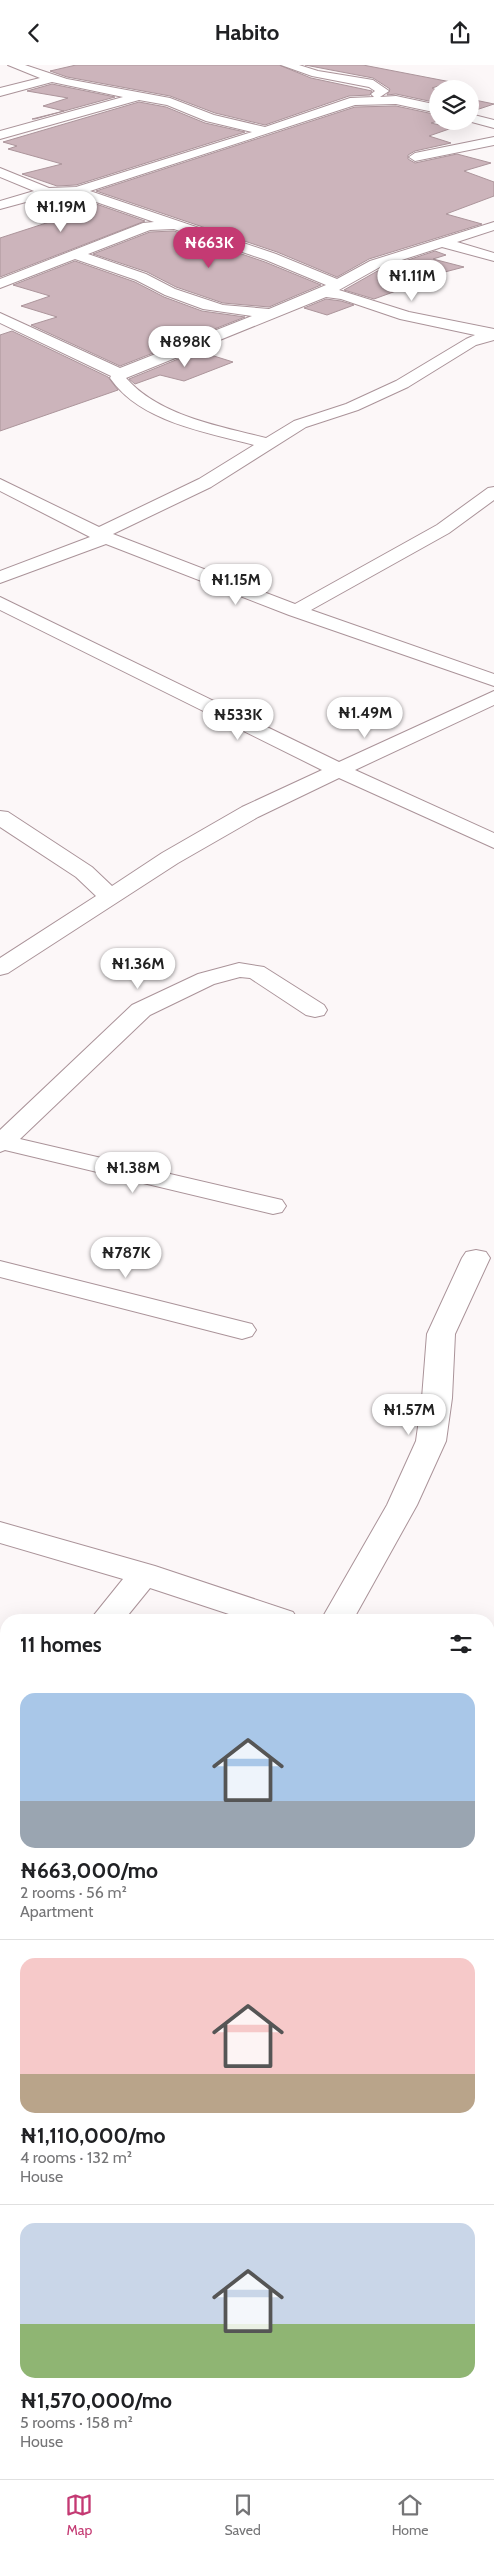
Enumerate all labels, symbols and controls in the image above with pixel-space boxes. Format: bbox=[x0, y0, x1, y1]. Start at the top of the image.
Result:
icon: back bbox=[20, 19, 48, 47]
text: Habito bbox=[215, 19, 279, 46]
icon: share bbox=[446, 19, 474, 47]
map controls bbox=[429, 80, 479, 130]
button: layers bbox=[429, 80, 479, 130]
pin: ₦1.19M bbox=[20, 191, 102, 233]
text: ₦1.19M bbox=[36, 197, 86, 216]
pin: ₦663K bbox=[174, 227, 244, 269]
text: ₦663K bbox=[184, 233, 234, 252]
pin: ₦1.11M bbox=[371, 259, 453, 302]
text: ₦1.11M bbox=[388, 266, 436, 285]
pin: ₦898K bbox=[150, 325, 220, 368]
text: ₦898K bbox=[159, 332, 211, 351]
pin: ₦1.15M bbox=[195, 563, 277, 606]
text: ₦1.15M bbox=[211, 570, 261, 589]
pin: ₦1.49M bbox=[324, 697, 406, 739]
pin: ₦533K bbox=[203, 699, 273, 741]
text: ₦1.49M bbox=[338, 703, 392, 722]
text: ₦533K bbox=[214, 705, 262, 724]
pin: ₦1.36M bbox=[97, 947, 179, 990]
text: ₦1.36M bbox=[111, 954, 165, 973]
pin: ₦1.38M bbox=[92, 1151, 174, 1194]
text: ₦1.38M bbox=[106, 1158, 160, 1177]
pin: ₦787K bbox=[91, 1237, 161, 1279]
text: ₦787K bbox=[102, 1243, 150, 1262]
pin: ₦1.57M bbox=[368, 1393, 450, 1436]
text: ₦1.57M bbox=[383, 1400, 435, 1419]
icon: filters bbox=[447, 1630, 475, 1658]
text: 11 homes bbox=[20, 1632, 102, 1657]
icon: home bbox=[203, 1725, 293, 1815]
text: ₦663,000/mo bbox=[20, 1858, 158, 1883]
text: 2 rooms · 56 m² bbox=[20, 1883, 127, 1902]
text: Apartment bbox=[20, 1902, 93, 1921]
icon: home bbox=[203, 1991, 293, 2081]
text: ₦1,110,000/mo bbox=[20, 2123, 165, 2148]
text: 4 rooms · 132 m² bbox=[20, 2148, 132, 2167]
text: House bbox=[20, 2167, 63, 2186]
icon: home bbox=[203, 2256, 293, 2346]
text: ₦1,570,000/mo bbox=[20, 2388, 172, 2413]
text: 5 rooms · 158 m² bbox=[20, 2413, 133, 2432]
text: House bbox=[20, 2432, 63, 2451]
tab: Map bbox=[65, 2491, 93, 2539]
tab: Saved bbox=[224, 2491, 261, 2539]
tab: Home bbox=[392, 2491, 429, 2539]

